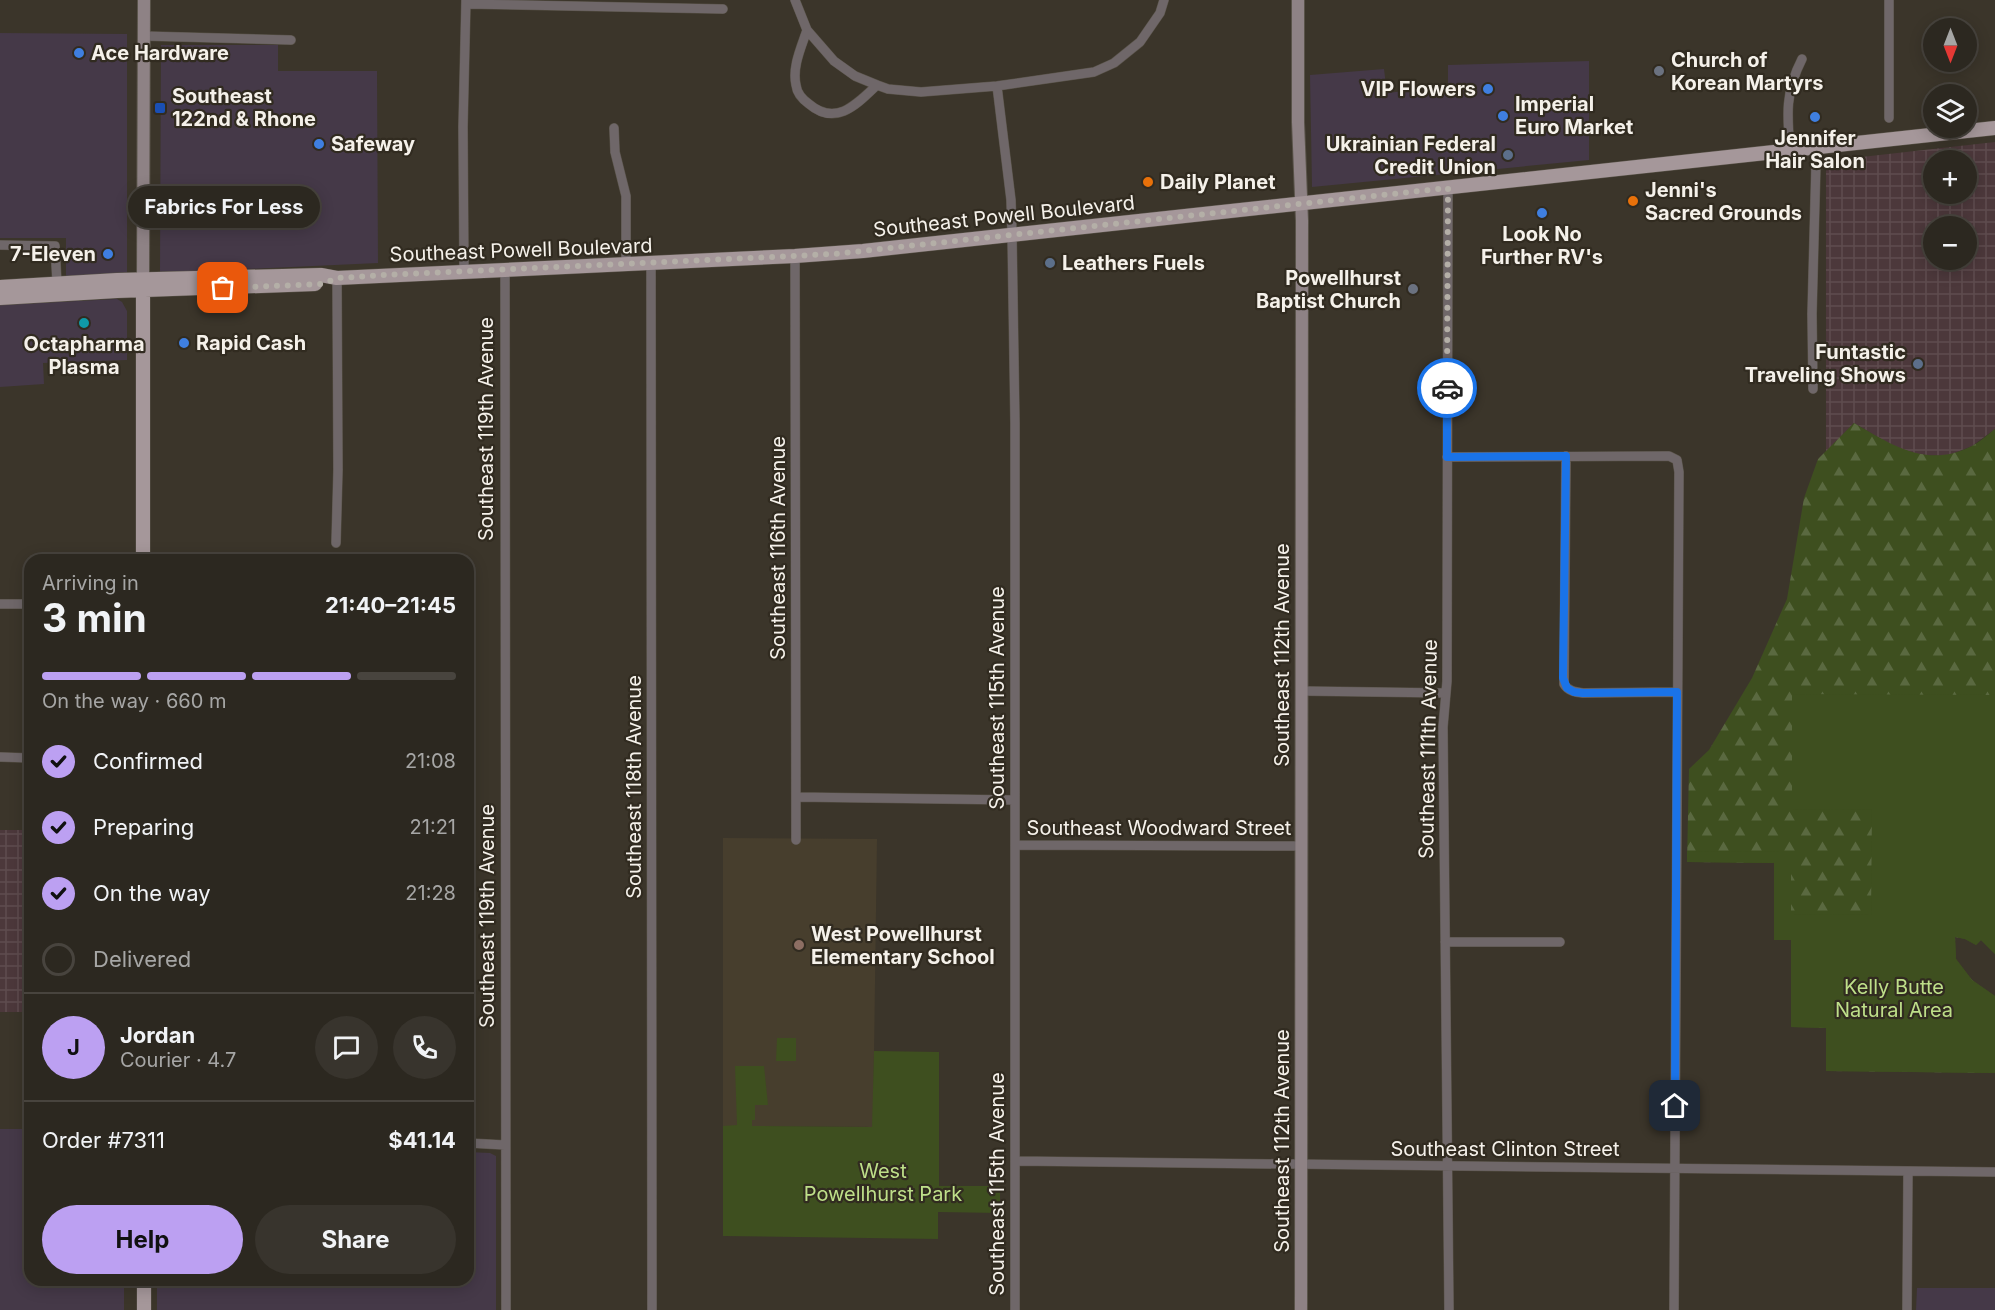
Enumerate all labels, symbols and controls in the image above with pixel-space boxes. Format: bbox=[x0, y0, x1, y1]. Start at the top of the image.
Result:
north arrow bbox=[1923, 18, 1977, 72]
map controls bbox=[1923, 18, 1977, 270]
place label: Ace Hardware bbox=[91, 41, 229, 65]
marker: Ace Hardware bbox=[72, 46, 86, 60]
place label: Church of Korean Martyrs bbox=[1671, 48, 1823, 95]
marker: Church of Korean Martyrs bbox=[1652, 64, 1666, 78]
place label: VIP Flowers bbox=[1361, 77, 1476, 101]
marker: VIP Flowers bbox=[1481, 82, 1495, 96]
place label: Southeast 122nd & Rhone bbox=[172, 84, 316, 131]
button: layers bbox=[1923, 84, 1977, 138]
place label: Imperial Euro Market bbox=[1515, 92, 1633, 139]
marker: Southeast 122nd & Rhone bbox=[153, 101, 167, 115]
marker: Imperial Euro Market bbox=[1496, 109, 1510, 123]
marker: Jennifer Hair Salon bbox=[1808, 110, 1822, 124]
place label: Jennifer Hair Salon bbox=[1765, 126, 1865, 173]
place label: Safeway bbox=[331, 132, 415, 156]
place label: Ukrainian Federal Credit Union bbox=[1326, 132, 1496, 179]
marker: Safeway bbox=[312, 137, 326, 151]
marker: Ukrainian Federal Credit Union bbox=[1501, 148, 1515, 162]
button: + bbox=[1923, 150, 1977, 204]
place label: Daily Planet bbox=[1160, 170, 1276, 194]
marker: Daily Planet bbox=[1141, 175, 1155, 189]
place label: Jenni's Sacred Grounds bbox=[1645, 178, 1802, 225]
callout: Fabrics For Less bbox=[127, 186, 319, 228]
street label: Southeast Powell Boulevard bbox=[872, 190, 1136, 242]
marker: Jenni's Sacred Grounds bbox=[1626, 194, 1640, 208]
text: Fabrics For Less bbox=[145, 195, 303, 219]
marker: Look No Further RV's bbox=[1535, 206, 1549, 220]
button: − bbox=[1923, 216, 1977, 270]
place label: Look No Further RV's bbox=[1481, 222, 1603, 269]
street label: Southeast Powell Boulevard bbox=[389, 233, 653, 267]
place label: 7-Eleven bbox=[10, 242, 96, 266]
marker: 7-Eleven bbox=[101, 247, 115, 261]
place label: Leathers Fuels bbox=[1062, 251, 1205, 275]
marker: Leathers Fuels bbox=[1043, 256, 1057, 270]
pin bbox=[197, 262, 248, 313]
place label: Powellhurst Baptist Church bbox=[1256, 266, 1401, 313]
icon: bag bbox=[206, 271, 239, 304]
marker: Powellhurst Baptist Church bbox=[1406, 282, 1420, 296]
marker: Octapharma Plasma bbox=[77, 316, 91, 330]
street label: Southeast 119th Avenue bbox=[474, 317, 498, 541]
place label: Rapid Cash bbox=[196, 331, 306, 355]
place label: Octapharma Plasma bbox=[23, 332, 145, 379]
marker: Rapid Cash bbox=[177, 336, 191, 350]
place label: Funtastic Traveling Shows bbox=[1745, 340, 1906, 387]
marker: Funtastic Traveling Shows bbox=[1911, 357, 1925, 371]
courier bbox=[1417, 358, 1477, 418]
icon: car bbox=[1431, 372, 1464, 405]
street label: Southeast 116th Avenue bbox=[766, 436, 790, 660]
street label: Southeast 112th Avenue bbox=[1270, 543, 1294, 767]
text: Arriving in bbox=[42, 571, 139, 595]
street label: Southeast 115th Avenue bbox=[985, 586, 1009, 810]
text: 21:40–21:45 bbox=[325, 592, 456, 618]
text: 3 min bbox=[42, 594, 147, 641]
street label: Southeast 111th Avenue bbox=[1414, 639, 1442, 859]
street label: Southeast 118th Avenue bbox=[622, 675, 646, 899]
text: On the way · 660 m bbox=[42, 689, 227, 713]
icon: check bbox=[42, 745, 75, 778]
text: Confirmed bbox=[93, 748, 203, 774]
text: 21:08 bbox=[405, 749, 456, 773]
street label: Southeast 119th Avenue bbox=[475, 804, 499, 1028]
icon: check bbox=[42, 811, 75, 844]
text: Preparing bbox=[93, 814, 194, 840]
text: 21:21 bbox=[410, 815, 456, 839]
street label: Southeast Woodward Street bbox=[1027, 816, 1292, 840]
icon: check bbox=[42, 877, 75, 910]
text: On the way bbox=[93, 880, 211, 906]
text: 21:28 bbox=[405, 881, 456, 905]
place label: West Powellhurst Elementary School bbox=[811, 922, 995, 969]
marker: West Powellhurst Elementary School bbox=[792, 938, 806, 952]
text: Delivered bbox=[93, 946, 191, 972]
park label: Kelly Butte Natural Area bbox=[1835, 975, 1953, 1022]
button: chat bbox=[315, 1016, 378, 1079]
button: phone bbox=[393, 1016, 456, 1079]
text: Jordan bbox=[120, 1022, 195, 1048]
street label: Southeast 112th Avenue bbox=[1270, 1029, 1294, 1253]
text: J bbox=[67, 1034, 80, 1060]
text: Courier · 4.7 bbox=[120, 1048, 236, 1072]
street label: Southeast 115th Avenue bbox=[985, 1072, 1009, 1296]
pin bbox=[1649, 1080, 1700, 1131]
icon: home bbox=[1658, 1089, 1691, 1122]
text: Order #7311 bbox=[42, 1127, 165, 1153]
text: $41.14 bbox=[388, 1127, 456, 1153]
street label: Southeast Clinton Street bbox=[1390, 1137, 1620, 1161]
park label: West Powellhurst Park bbox=[804, 1159, 962, 1206]
button: Help bbox=[42, 1205, 243, 1274]
button: Share bbox=[255, 1205, 456, 1274]

